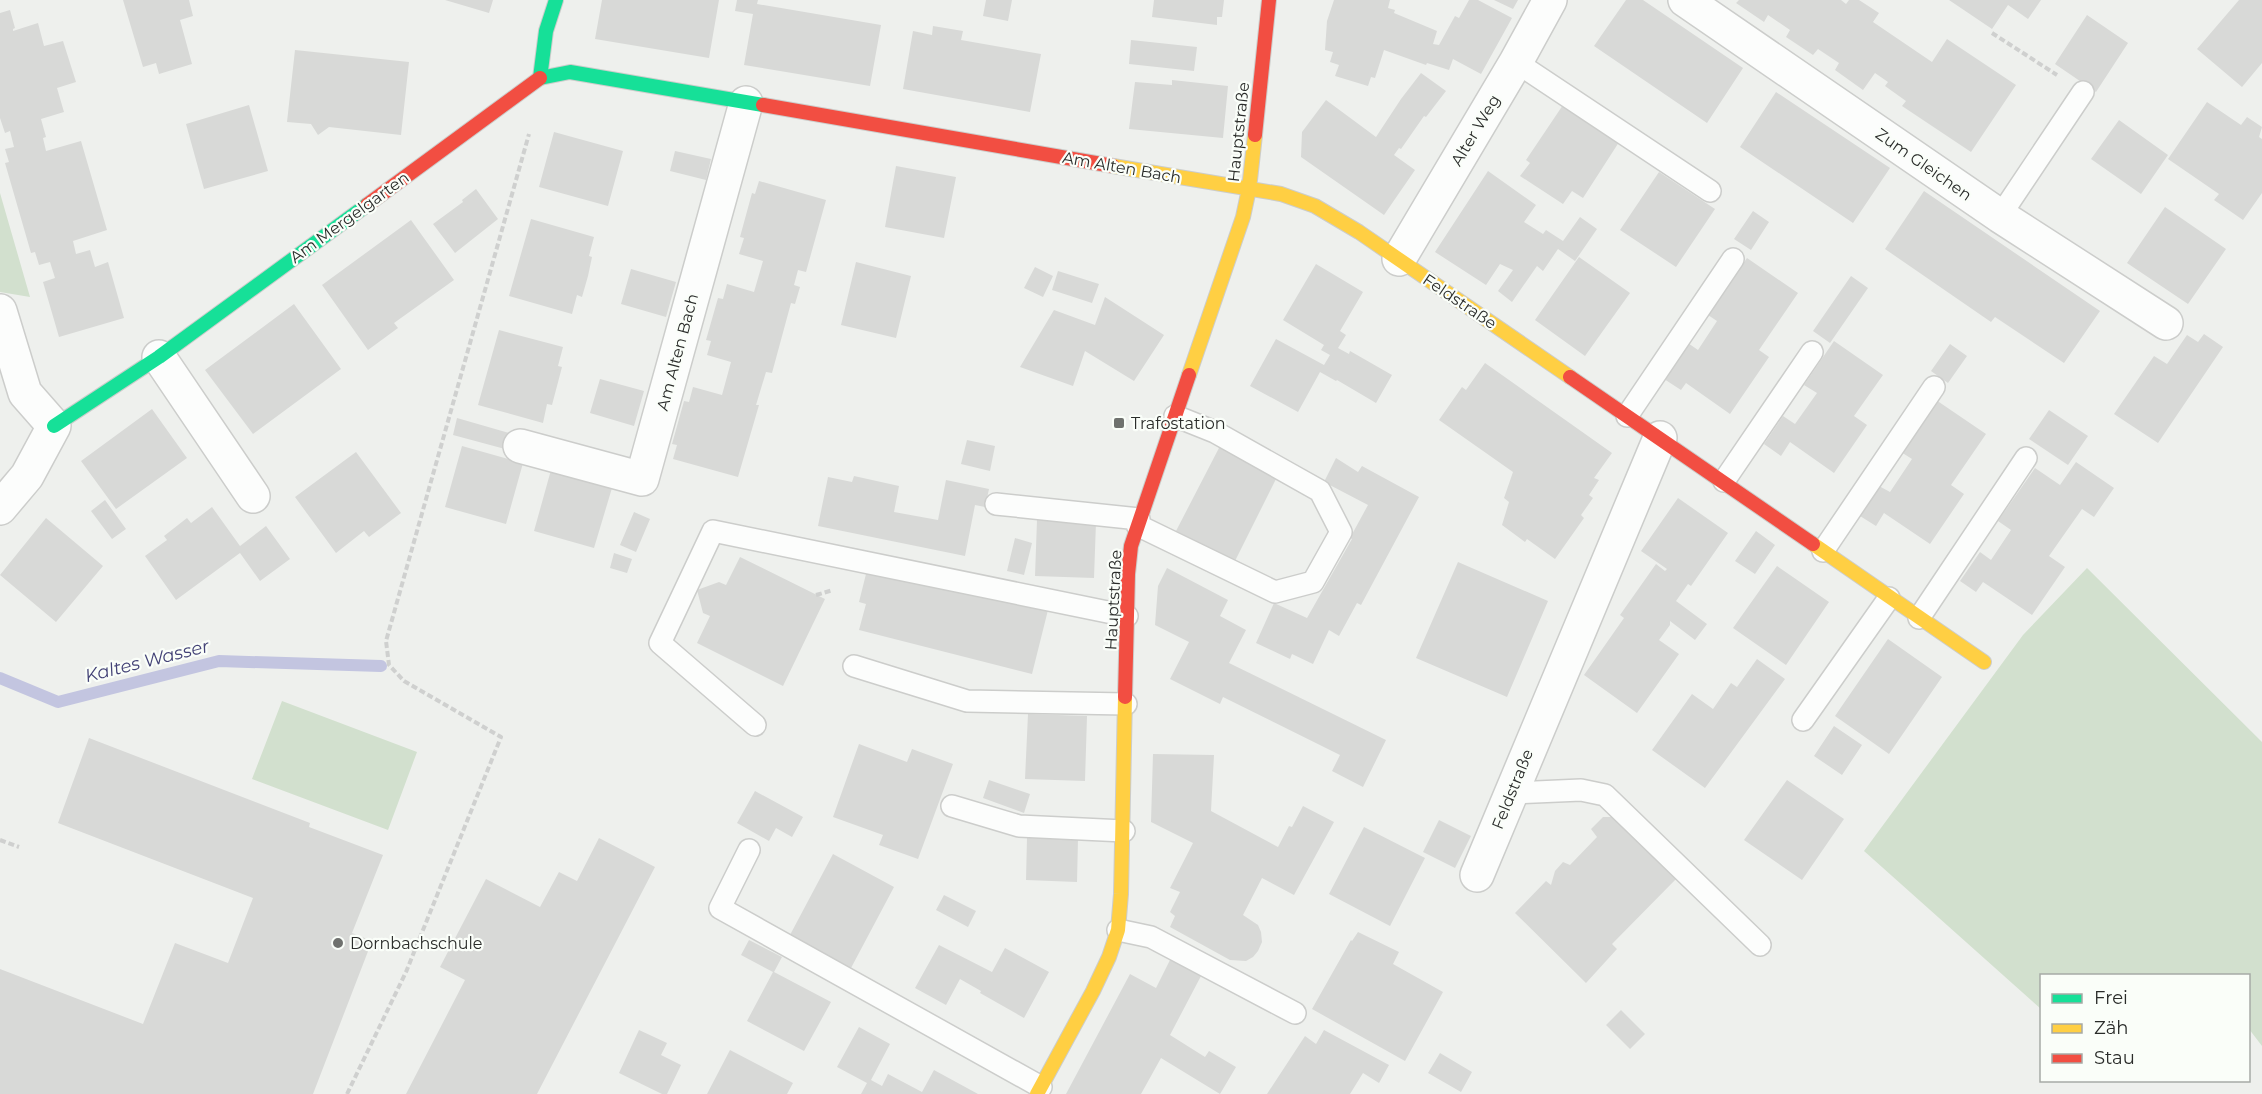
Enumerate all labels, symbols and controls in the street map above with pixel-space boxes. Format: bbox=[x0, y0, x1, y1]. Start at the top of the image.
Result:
street label: Hauptstraße bbox=[1224, 81, 1253, 183]
street label: Alter Weg bbox=[1447, 91, 1504, 169]
street label: Zum Gleichen bbox=[1872, 124, 1975, 205]
street label: Am Alten Bach bbox=[1061, 148, 1183, 187]
street label: Am Mergelgarten bbox=[286, 168, 413, 267]
street label: Feldstraße bbox=[1419, 270, 1500, 333]
street label: Am Alten Bach bbox=[653, 292, 702, 413]
place label: Trafostation bbox=[1131, 414, 1226, 433]
marker: Trafostation bbox=[1112, 416, 1126, 430]
street label: Hauptstraße bbox=[1101, 549, 1126, 651]
water label: Kaltes Wasser bbox=[83, 635, 212, 687]
street label: Feldstraße bbox=[1488, 746, 1537, 832]
place label: Dornbachschule bbox=[350, 934, 483, 953]
marker: Dornbachschule bbox=[331, 936, 345, 950]
legend bbox=[2040, 974, 2250, 1082]
text: Frei bbox=[2094, 987, 2128, 1009]
text: Zäh bbox=[2094, 1017, 2129, 1039]
text: Stau bbox=[2094, 1047, 2135, 1069]

